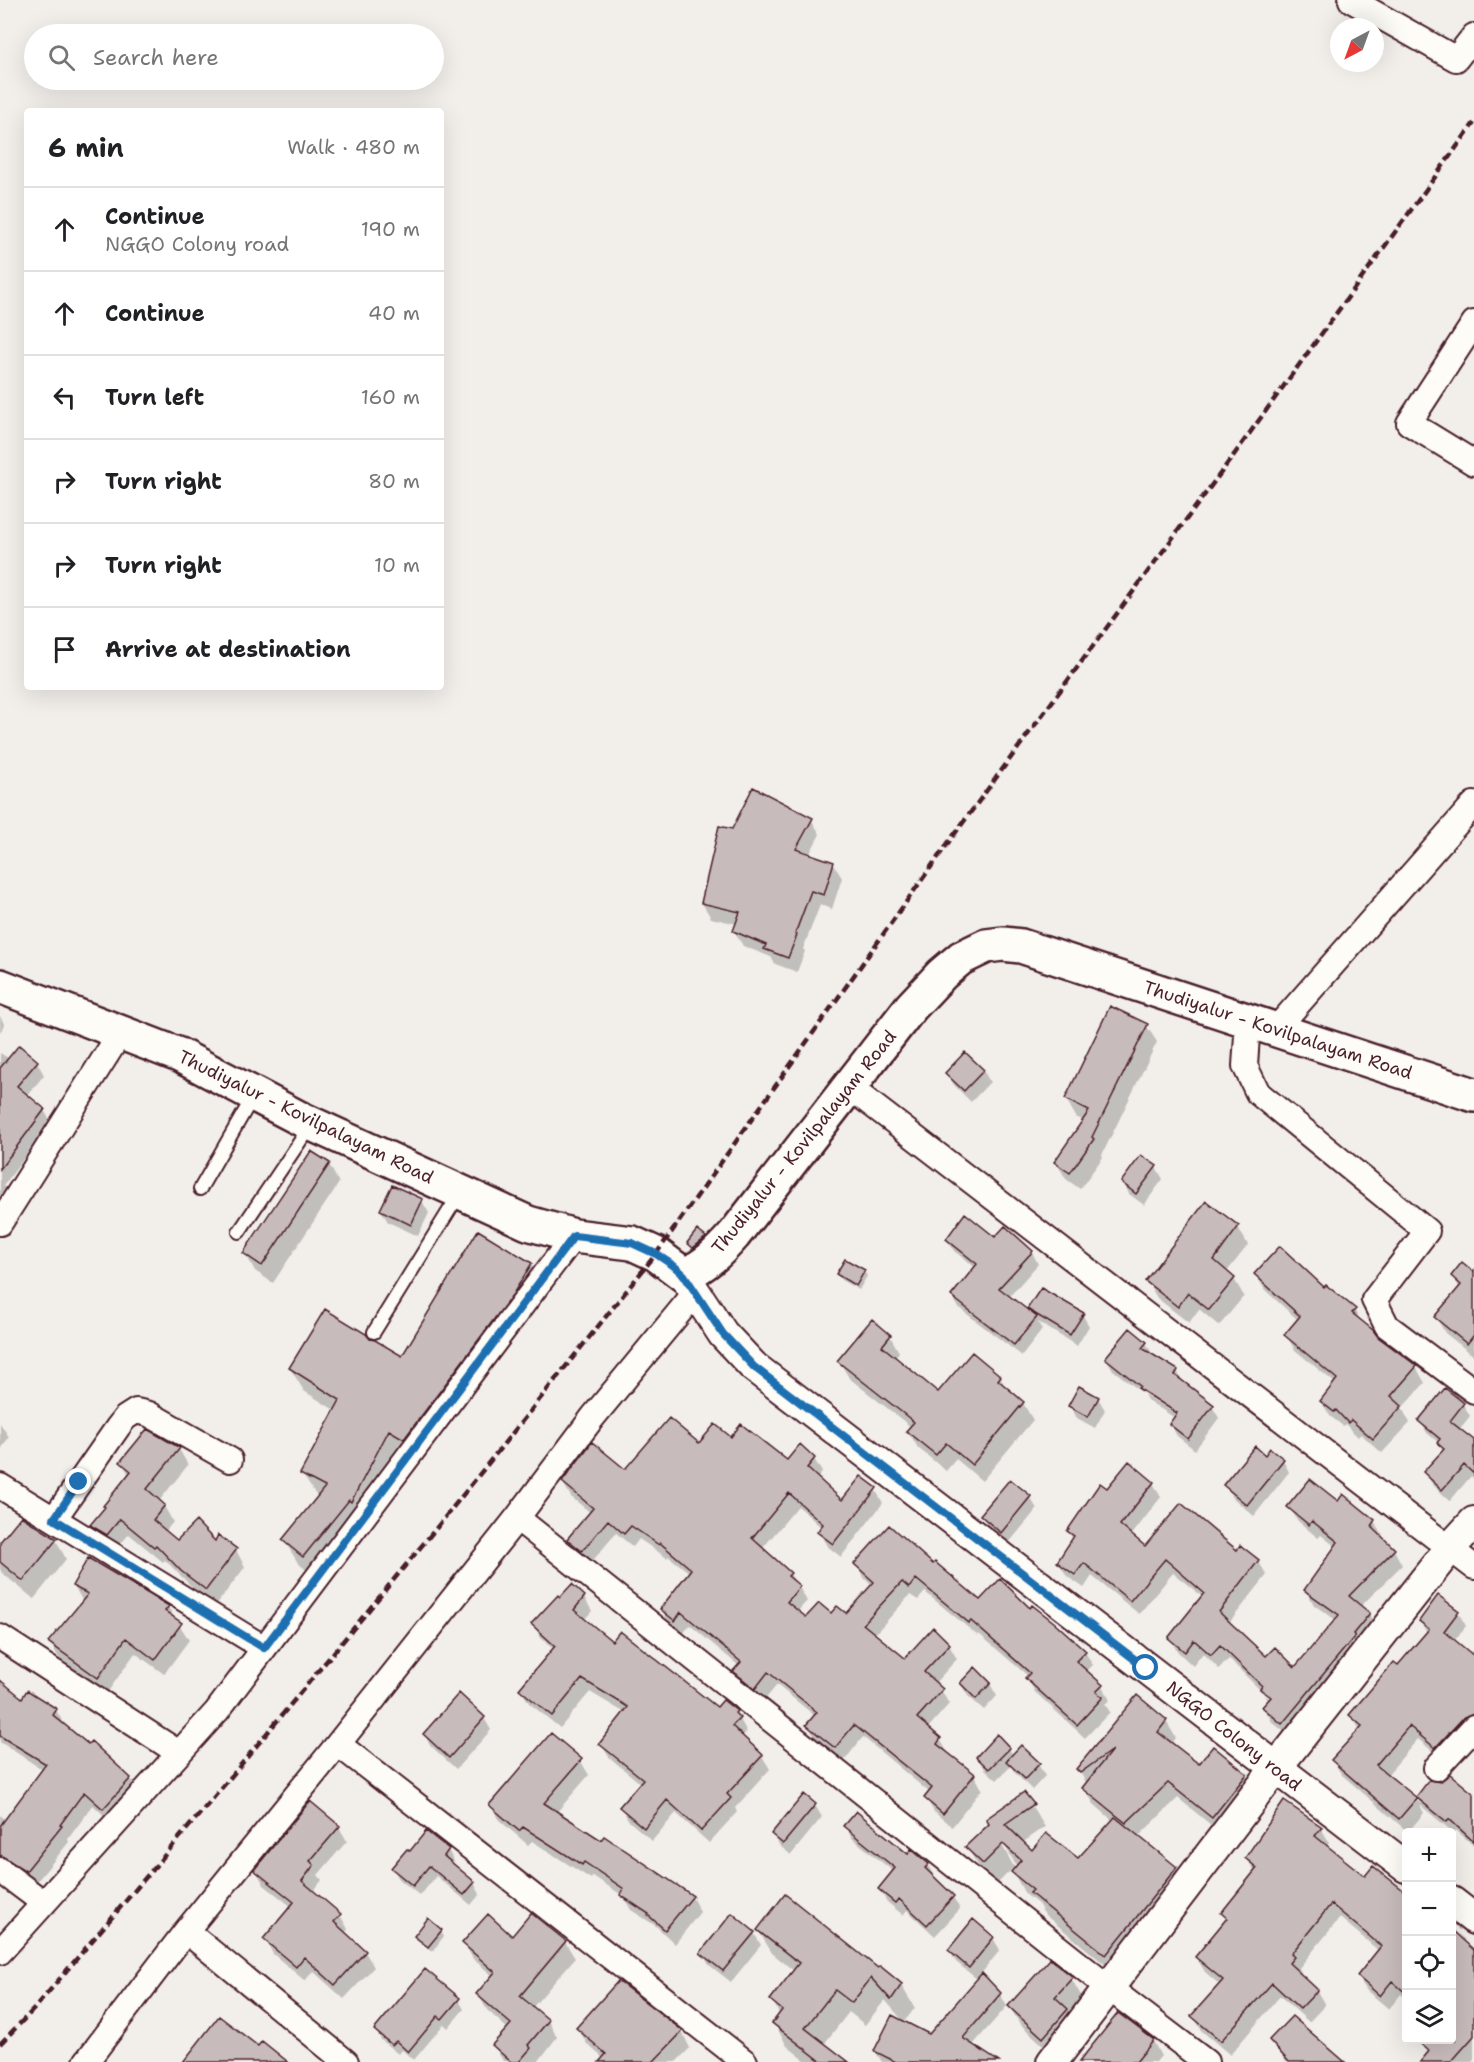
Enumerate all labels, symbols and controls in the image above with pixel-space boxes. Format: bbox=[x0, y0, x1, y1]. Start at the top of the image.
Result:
north arrow bbox=[1330, 18, 1384, 72]
search box bbox=[24, 24, 444, 90]
icon: search bbox=[45, 41, 78, 74]
text: Search here bbox=[93, 43, 219, 72]
text: 6 min bbox=[48, 130, 124, 165]
text: Walk · 480 m bbox=[287, 134, 420, 160]
text: Continue bbox=[105, 202, 205, 231]
icon: ahead bbox=[48, 213, 81, 246]
text: 190 m bbox=[361, 216, 420, 242]
text: NGGO Colony road bbox=[105, 231, 289, 257]
icon: ahead bbox=[48, 297, 81, 330]
text: Continue bbox=[105, 299, 205, 328]
text: 40 m bbox=[368, 300, 420, 326]
icon: left bbox=[48, 381, 81, 414]
text: Turn left bbox=[105, 383, 204, 412]
text: 160 m bbox=[361, 384, 420, 410]
icon: right bbox=[48, 465, 81, 498]
text: Turn right bbox=[105, 467, 222, 496]
text: 80 m bbox=[368, 468, 420, 494]
icon: right bbox=[48, 549, 81, 582]
text: Turn right bbox=[105, 551, 222, 580]
text: 10 m bbox=[374, 552, 420, 578]
icon: arrive bbox=[48, 633, 81, 666]
text: Arrive at destination bbox=[105, 635, 351, 664]
street label: Thudiyalur - Kovilpalayam Road bbox=[1141, 975, 1415, 1085]
street label: Thudiyalur - Kovilpalayam Road bbox=[706, 1025, 902, 1259]
street label: Thudiyalur - Kovilpalayam Road bbox=[174, 1045, 438, 1189]
route end bbox=[65, 1468, 91, 1494]
route start bbox=[1132, 1654, 1158, 1680]
street label: NGGO Colony road bbox=[1161, 1676, 1307, 1796]
map controls bbox=[1402, 1828, 1456, 2044]
button: + bbox=[1402, 1828, 1456, 1882]
button: − bbox=[1402, 1882, 1456, 1936]
button: locate bbox=[1402, 1936, 1456, 1990]
button: layers bbox=[1402, 1990, 1456, 2044]

